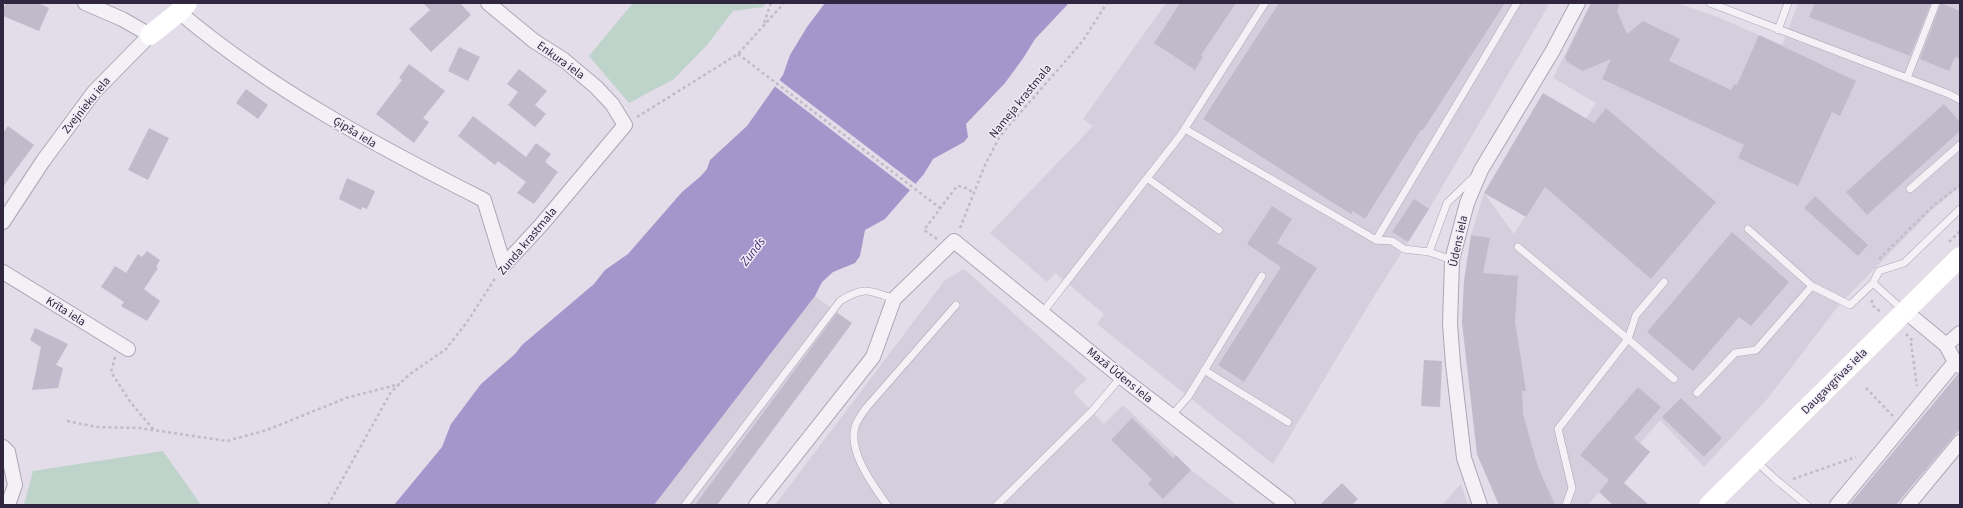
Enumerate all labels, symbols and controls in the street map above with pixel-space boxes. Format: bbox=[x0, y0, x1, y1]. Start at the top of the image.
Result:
street label: Enkura iela bbox=[533, 37, 588, 84]
street label: Nameja krastmala bbox=[985, 61, 1056, 142]
street label: Zvejnieku iela bbox=[58, 73, 115, 137]
street label: Ģipša iela bbox=[330, 113, 380, 152]
street label: Zunda krastmala bbox=[494, 204, 561, 279]
street label: Ūdens iela bbox=[1445, 214, 1472, 268]
water label: Zunds bbox=[735, 233, 770, 271]
street label: Krīta iela bbox=[42, 292, 89, 330]
street label: Mazā Ūdens iela bbox=[1083, 343, 1156, 407]
street label: Daugavgrīvas iela bbox=[1797, 344, 1871, 418]

